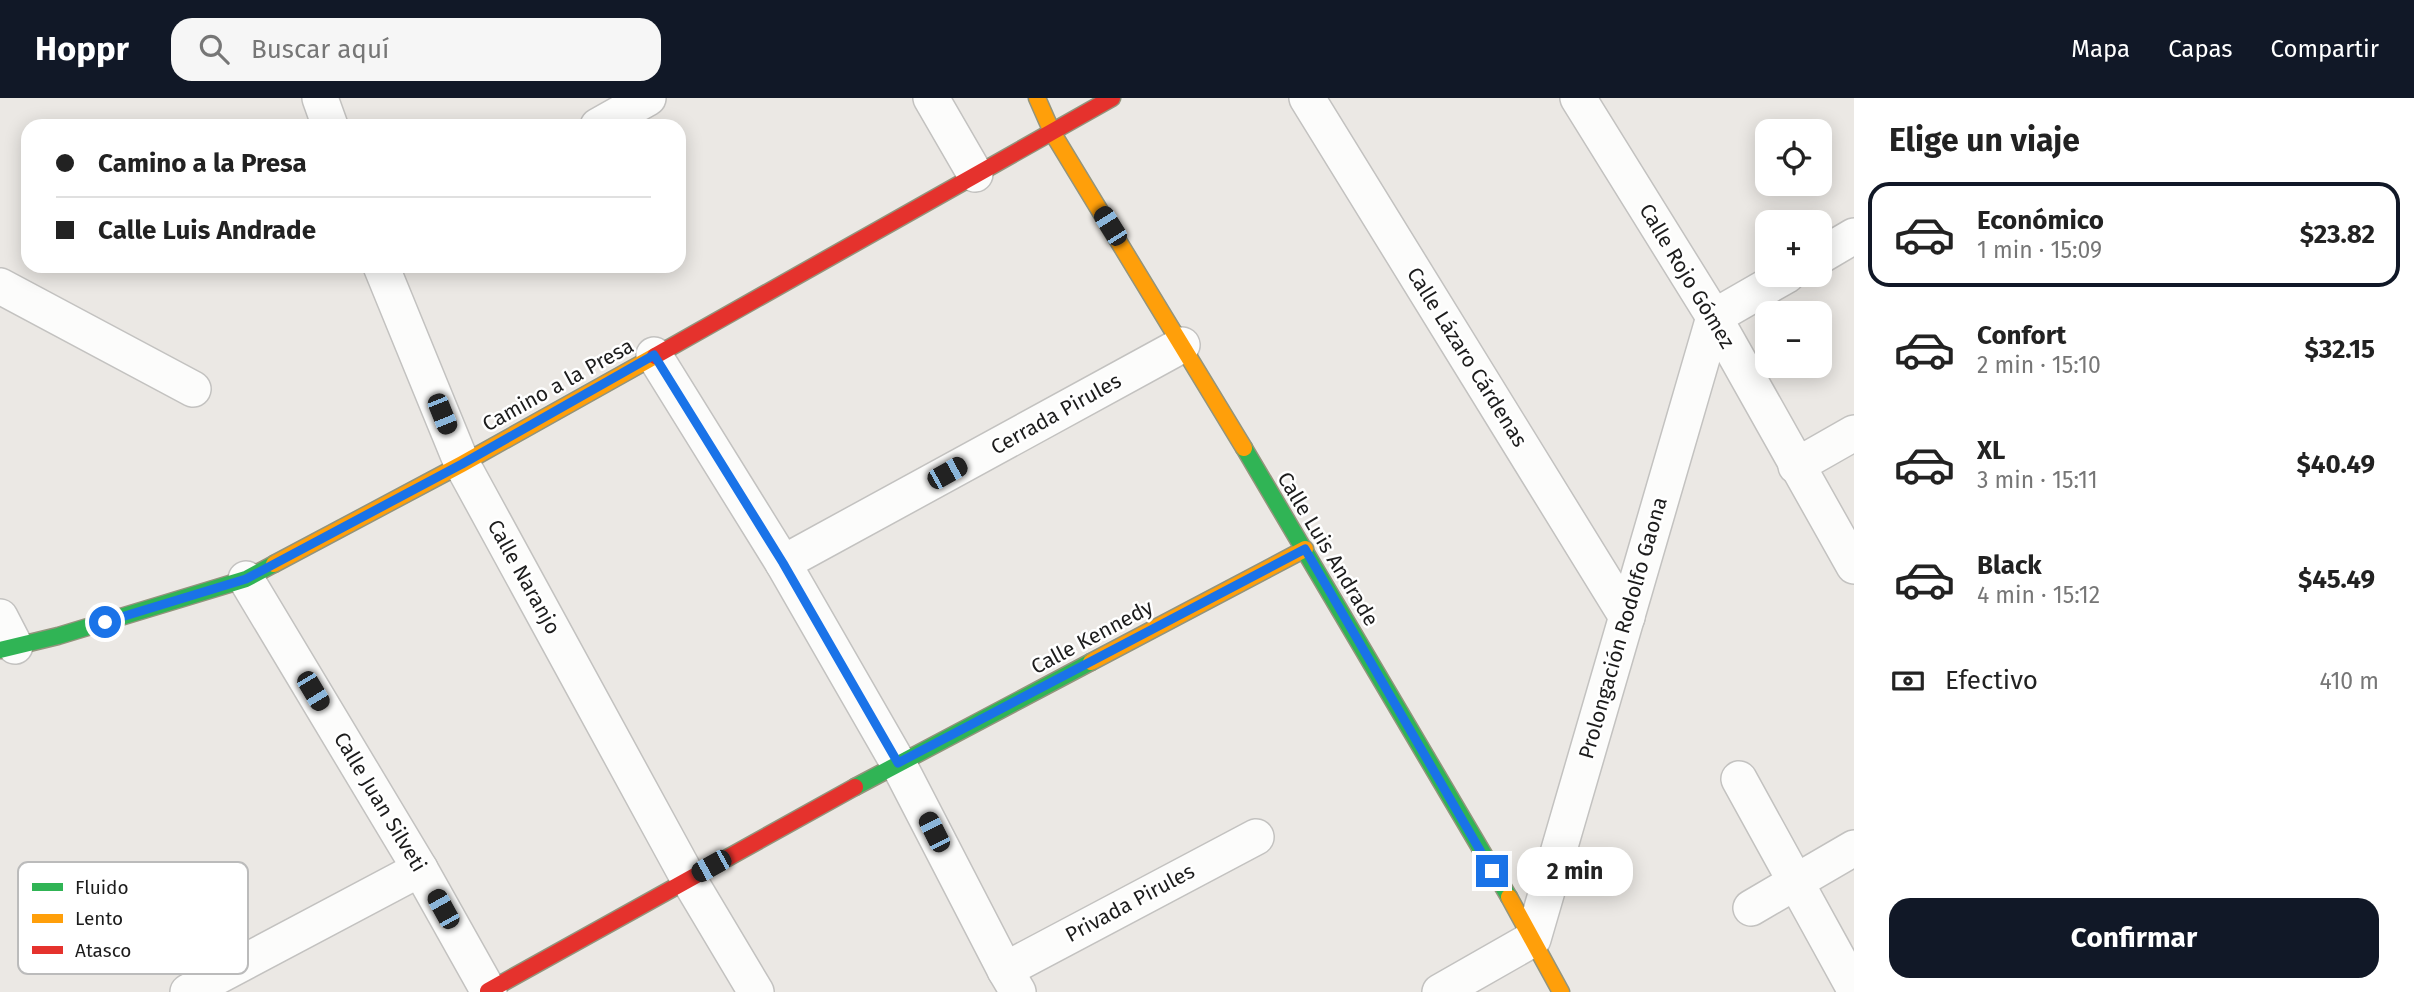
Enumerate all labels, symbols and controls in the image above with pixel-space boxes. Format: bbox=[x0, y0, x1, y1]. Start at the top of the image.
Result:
search box bbox=[171, 18, 661, 81]
text: Hoppr bbox=[35, 29, 129, 69]
icon: search bbox=[195, 30, 233, 68]
text: Buscar aquí bbox=[251, 34, 389, 65]
text: Mapa bbox=[2071, 35, 2130, 63]
text: Capas bbox=[2168, 35, 2232, 63]
text: Compartir bbox=[2270, 35, 2379, 63]
map controls bbox=[1755, 119, 1832, 378]
button: locate bbox=[1755, 119, 1832, 196]
text: Elige un viaje bbox=[1889, 121, 2080, 159]
text: Camino a la Presa bbox=[98, 148, 307, 179]
street label: Calle Rojo Gómez bbox=[1634, 199, 1740, 353]
car bbox=[1090, 203, 1131, 249]
icon: car bbox=[1893, 203, 1956, 266]
text: Económico bbox=[1977, 205, 2104, 236]
button: + bbox=[1755, 210, 1832, 287]
text: Calle Luis Andrade bbox=[98, 215, 316, 246]
text: $23.82 bbox=[2300, 219, 2375, 250]
text: 1 min · 15:09 bbox=[1977, 236, 2102, 264]
street label: Calle Lázaro Cárdenas bbox=[1401, 262, 1533, 452]
button: − bbox=[1755, 301, 1832, 378]
icon: car bbox=[1893, 318, 1956, 381]
text: Confort bbox=[1977, 320, 2066, 351]
street label: Camino a la Presa bbox=[478, 333, 638, 437]
text: $32.15 bbox=[2304, 334, 2375, 365]
text: 2 min · 15:10 bbox=[1977, 351, 2101, 379]
street label: Cerrada Pirules bbox=[986, 367, 1126, 461]
car bbox=[425, 391, 460, 437]
icon: car bbox=[1893, 433, 1956, 496]
text: XL bbox=[1977, 435, 2005, 466]
text: $40.49 bbox=[2296, 449, 2375, 480]
car bbox=[924, 454, 971, 492]
text: 3 min · 15:11 bbox=[1977, 466, 2098, 494]
street label: Calle Luis Andrade bbox=[1272, 467, 1384, 631]
street label: Prolongación Rodolfo Gaona bbox=[1573, 494, 1673, 762]
street label: Calle Naranjo bbox=[482, 515, 566, 639]
icon: car bbox=[1893, 548, 1956, 611]
text: Black bbox=[1977, 550, 2042, 581]
text: $45.49 bbox=[2298, 564, 2375, 595]
text: 4 min · 15:12 bbox=[1977, 581, 2100, 609]
street label: Calle Kennedy bbox=[1027, 594, 1158, 680]
route start bbox=[89, 606, 121, 638]
icon: cash bbox=[1889, 662, 1927, 700]
text: Efectivo bbox=[1945, 665, 2038, 696]
text: 410 m bbox=[2319, 667, 2379, 695]
car bbox=[294, 668, 333, 714]
street label: Calle Juan Silveti bbox=[328, 727, 432, 877]
car bbox=[916, 809, 953, 855]
callout: 2 min bbox=[1516, 846, 1632, 896]
car bbox=[688, 847, 735, 885]
route end bbox=[1476, 855, 1508, 887]
text: 2 min bbox=[1547, 857, 1603, 885]
street label: Privada Pirules bbox=[1061, 858, 1199, 948]
legend bbox=[18, 862, 248, 974]
text: Fluido bbox=[75, 876, 129, 899]
car bbox=[424, 886, 463, 932]
button: Confirmar bbox=[1889, 898, 2379, 978]
text: Lento bbox=[75, 907, 123, 930]
text: Atasco bbox=[75, 939, 131, 962]

